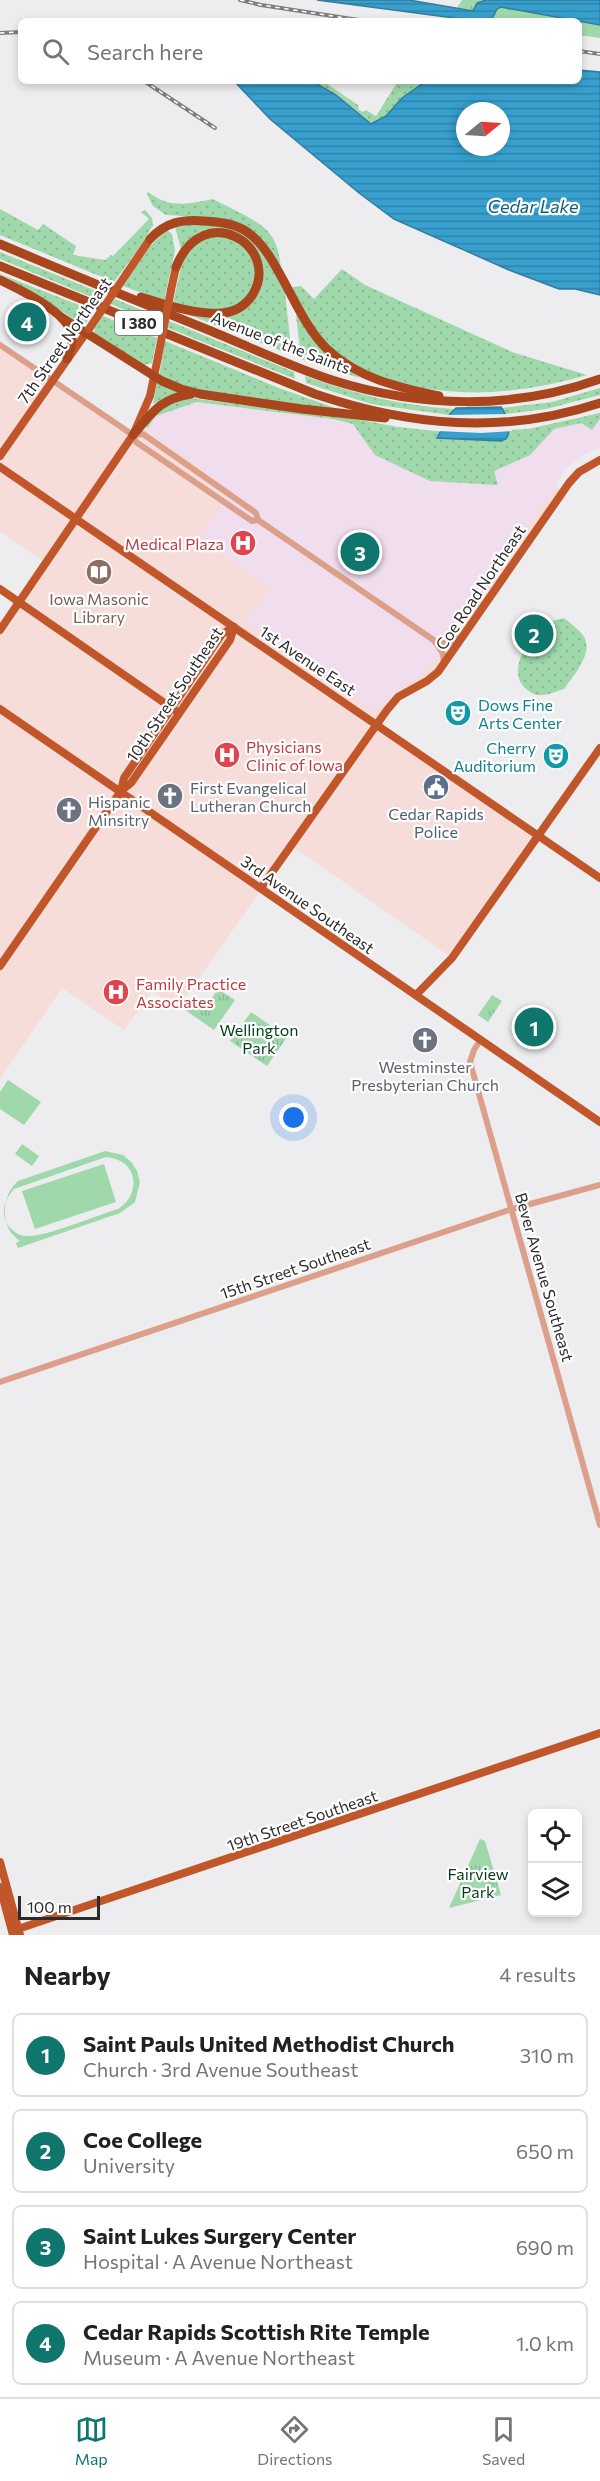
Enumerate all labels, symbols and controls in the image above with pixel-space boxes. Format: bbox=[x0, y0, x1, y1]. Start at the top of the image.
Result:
search box bbox=[18, 18, 582, 84]
icon: search bbox=[39, 35, 72, 68]
text: Search here bbox=[87, 38, 203, 65]
north arrow bbox=[456, 102, 510, 156]
water label: Cedar Lake bbox=[488, 195, 579, 217]
street label: 7th Street Northeast bbox=[13, 273, 115, 407]
pin: 4 bbox=[8, 300, 46, 344]
street label: Avenue of the Saints bbox=[209, 307, 353, 377]
road number: I 380 bbox=[115, 311, 163, 335]
street label: Coe Road Northeast bbox=[431, 520, 529, 653]
hospital icon: Medical Plaza bbox=[228, 528, 258, 558]
pin: 3 bbox=[340, 530, 380, 574]
place label: Medical Plaza bbox=[125, 534, 224, 553]
library icon: Iowa Masonic Library bbox=[84, 557, 114, 587]
place label: Iowa Masonic Library bbox=[49, 589, 149, 626]
pin: 2 bbox=[514, 612, 554, 656]
street label: 1st Avenue East bbox=[256, 621, 360, 699]
street label: 10th Street Southeast bbox=[122, 623, 226, 765]
place label: Dows Fine Arts Center bbox=[478, 695, 563, 732]
theatre icon: Dows Fine Arts Center bbox=[443, 698, 473, 728]
place label: Physicians Clinic of Iowa bbox=[246, 737, 343, 774]
place label: Cherry Auditorium bbox=[453, 738, 536, 775]
hospital icon: Physicians Clinic of Iowa bbox=[212, 740, 242, 770]
theatre icon: Cherry Auditorium bbox=[541, 741, 571, 771]
public building icon: Cedar Rapids Police bbox=[421, 772, 451, 802]
place label: First Evangelical Lutheran Church bbox=[190, 778, 311, 815]
church icon: First Evangelical Lutheran Church bbox=[155, 781, 185, 811]
place label: Hispanic Minsitry bbox=[88, 792, 150, 829]
church icon: Hispanic Minsitry bbox=[54, 795, 84, 825]
place label: Cedar Rapids Police bbox=[388, 804, 484, 841]
street label: 3rd Avenue Southeast bbox=[238, 851, 379, 957]
place label: Family Practice Associates bbox=[136, 974, 246, 1011]
hospital icon: Family Practice Associates bbox=[101, 977, 131, 1007]
pin: 1 bbox=[514, 1004, 554, 1050]
park label: Wellington Park bbox=[220, 1020, 298, 1057]
church icon: Westminster Presbyterian Church bbox=[410, 1025, 440, 1055]
place label: Westminster Presbyterian Church bbox=[351, 1057, 499, 1094]
your location bbox=[279, 1103, 308, 1132]
street label: Bever Avenue Southeast bbox=[512, 1190, 578, 1364]
street label: 15th Street Southeast bbox=[218, 1233, 373, 1303]
street label: 19th Street Southeast bbox=[224, 1785, 380, 1855]
map controls bbox=[528, 1809, 582, 1917]
button: locate bbox=[528, 1809, 582, 1863]
button: layers bbox=[528, 1863, 582, 1917]
park label: Fairview Park bbox=[447, 1864, 509, 1901]
scale bar bbox=[18, 1893, 100, 1920]
text: 100 m bbox=[27, 1897, 72, 1916]
text: Nearby bbox=[24, 1959, 111, 1990]
text: 4 results bbox=[499, 1962, 576, 1986]
text: Saint Pauls United Methodist Church bbox=[83, 2030, 455, 2057]
text: 1 bbox=[41, 2043, 50, 2067]
text: 310 m bbox=[520, 2043, 574, 2067]
text: Church · 3rd Avenue Southeast bbox=[83, 2057, 358, 2081]
text: Coe College bbox=[83, 2126, 202, 2153]
text: 2 bbox=[40, 2139, 51, 2163]
text: 650 m bbox=[516, 2139, 574, 2163]
text: University bbox=[83, 2153, 175, 2177]
text: Saint Lukes Surgery Center bbox=[83, 2222, 356, 2249]
text: 3 bbox=[40, 2235, 51, 2259]
text: 690 m bbox=[516, 2235, 574, 2259]
text: Hospital · A Avenue Northeast bbox=[83, 2249, 353, 2273]
text: Cedar Rapids Scottish Rite Temple bbox=[83, 2318, 430, 2345]
text: 4 bbox=[39, 2331, 52, 2355]
text: 1.0 km bbox=[516, 2331, 574, 2355]
text: Museum · A Avenue Northeast bbox=[83, 2345, 355, 2369]
tab: Map bbox=[75, 2413, 108, 2468]
tab: Directions bbox=[257, 2413, 332, 2468]
tab: Saved bbox=[482, 2413, 525, 2468]

